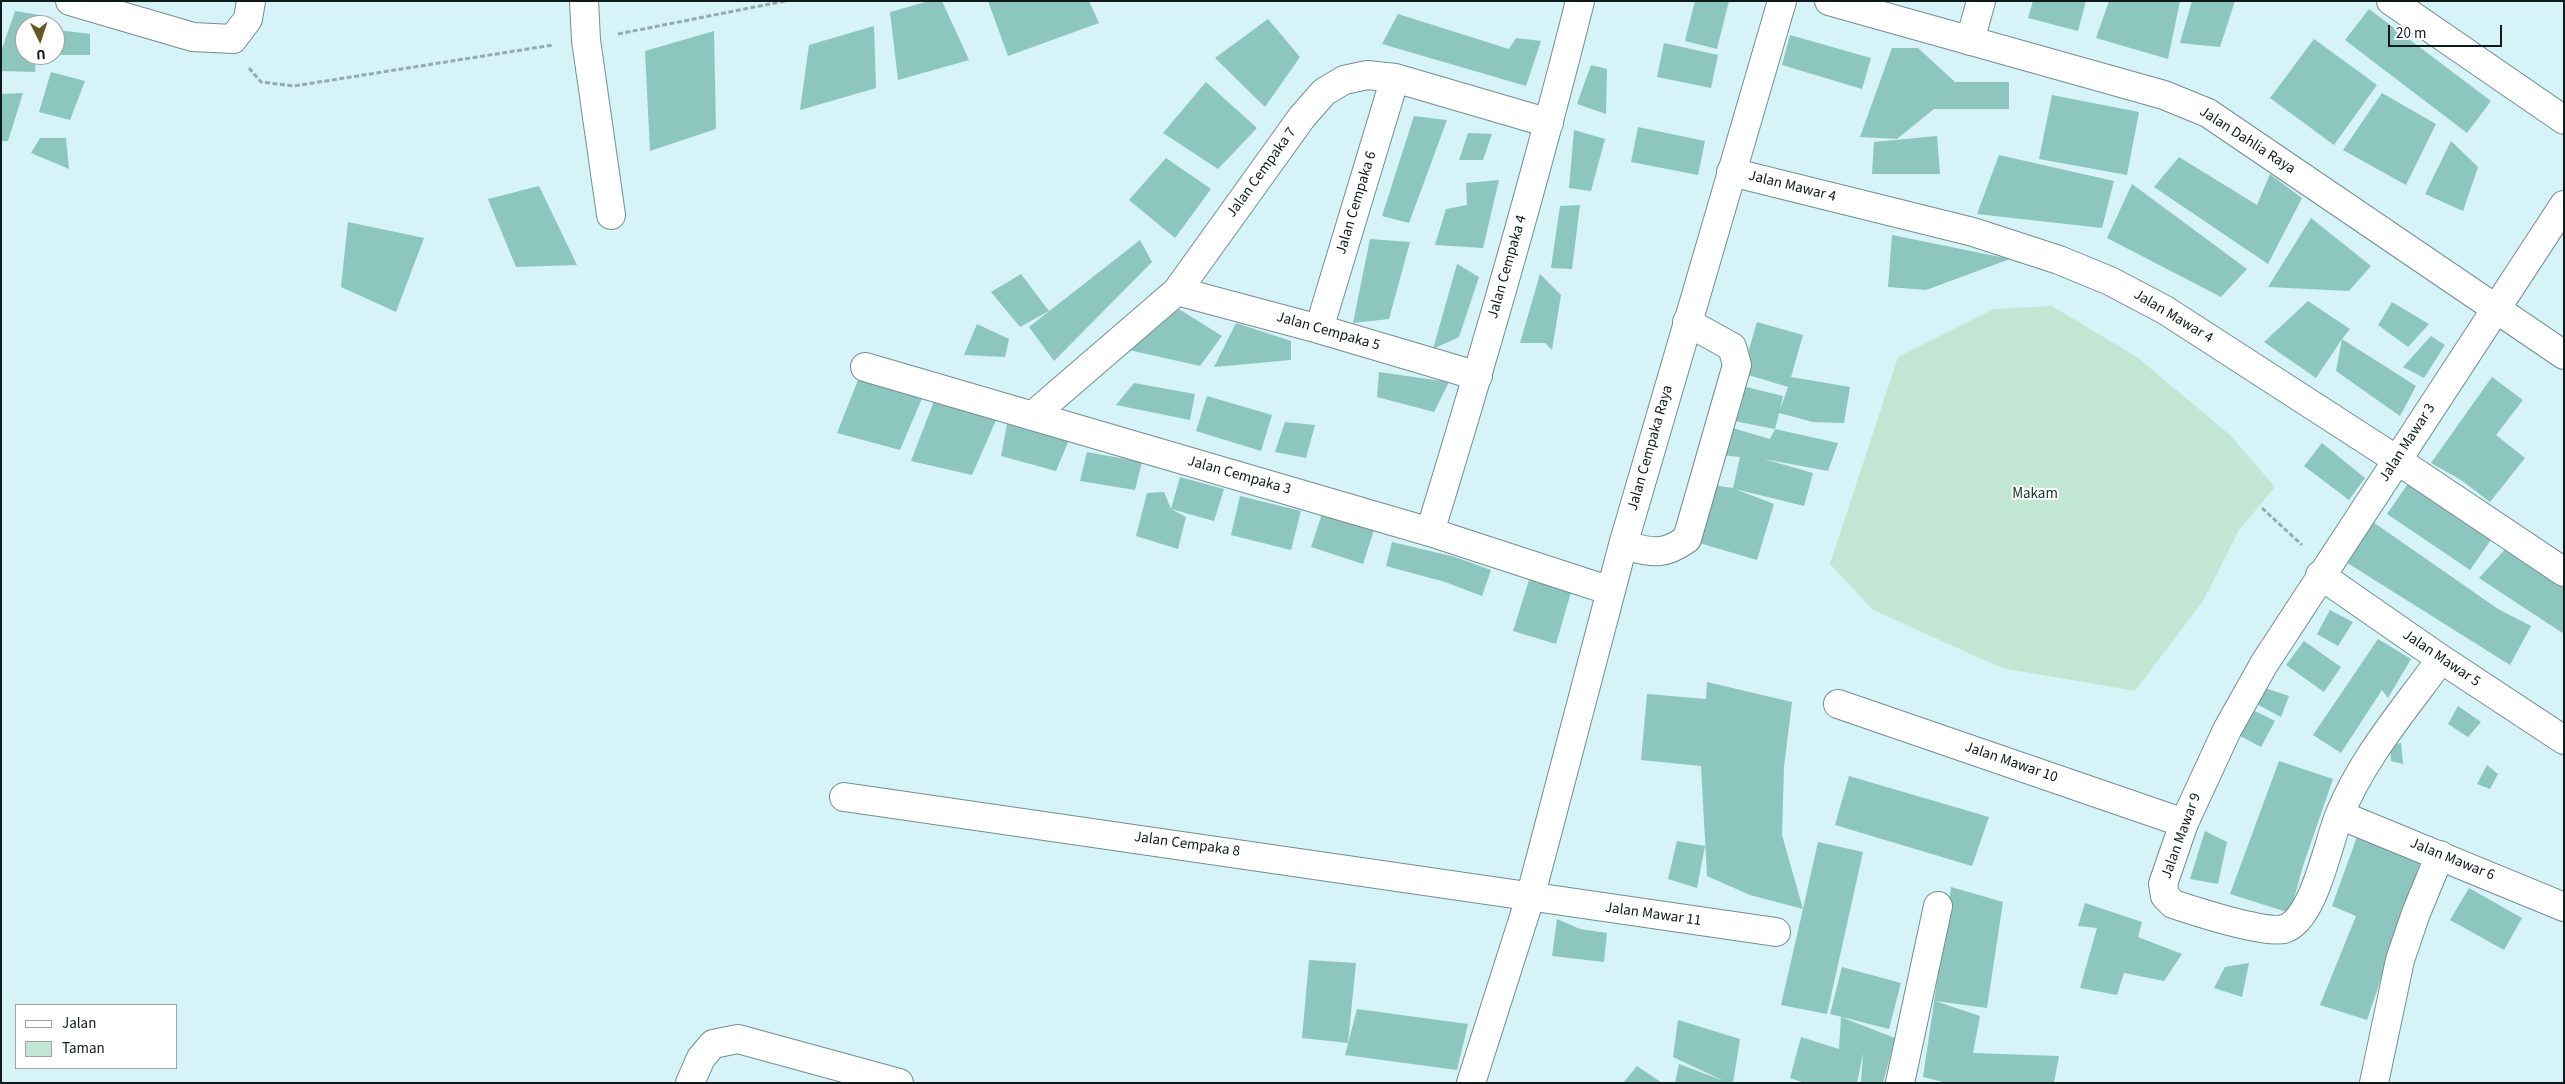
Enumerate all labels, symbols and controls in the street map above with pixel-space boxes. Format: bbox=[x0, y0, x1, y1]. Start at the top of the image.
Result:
north arrow bbox=[15, 15, 65, 65]
scale bar bbox=[2390, 15, 2504, 47]
text: 20 m bbox=[2396, 23, 2426, 44]
text: U bbox=[36, 44, 46, 64]
street label: Jalan Dahlia Raya bbox=[2196, 103, 2298, 179]
street label: Jalan Cempaka 7 bbox=[1223, 125, 1301, 221]
street label: Jalan Cempaka 6 bbox=[1333, 149, 1381, 257]
street label: Jalan Mawar 4 bbox=[1746, 167, 1838, 207]
street label: Jalan Cempaka 4 bbox=[1485, 213, 1531, 321]
street label: Jalan Mawar 4 bbox=[2130, 286, 2216, 348]
street label: Jalan Cempaka 5 bbox=[1274, 309, 1382, 355]
street label: Jalan Cempaka Raya bbox=[1624, 383, 1678, 513]
street label: Jalan Mawar 3 bbox=[2376, 401, 2440, 485]
street label: Jalan Cempaka 3 bbox=[1185, 453, 1293, 499]
park label: Makam bbox=[2012, 486, 2058, 504]
street label: Jalan Mawar 5 bbox=[2399, 626, 2483, 692]
street label: Jalan Mawar 10 bbox=[1962, 739, 2060, 787]
street label: Jalan Mawar 9 bbox=[2158, 791, 2206, 881]
street label: Jalan Cempaka 8 bbox=[1133, 829, 1241, 861]
street label: Jalan Mawar 6 bbox=[2407, 835, 2497, 885]
street label: Jalan Mawar 11 bbox=[1604, 899, 1702, 931]
legend bbox=[15, 1004, 178, 1069]
text: Jalan bbox=[62, 1013, 96, 1034]
text: Taman bbox=[62, 1038, 105, 1059]

